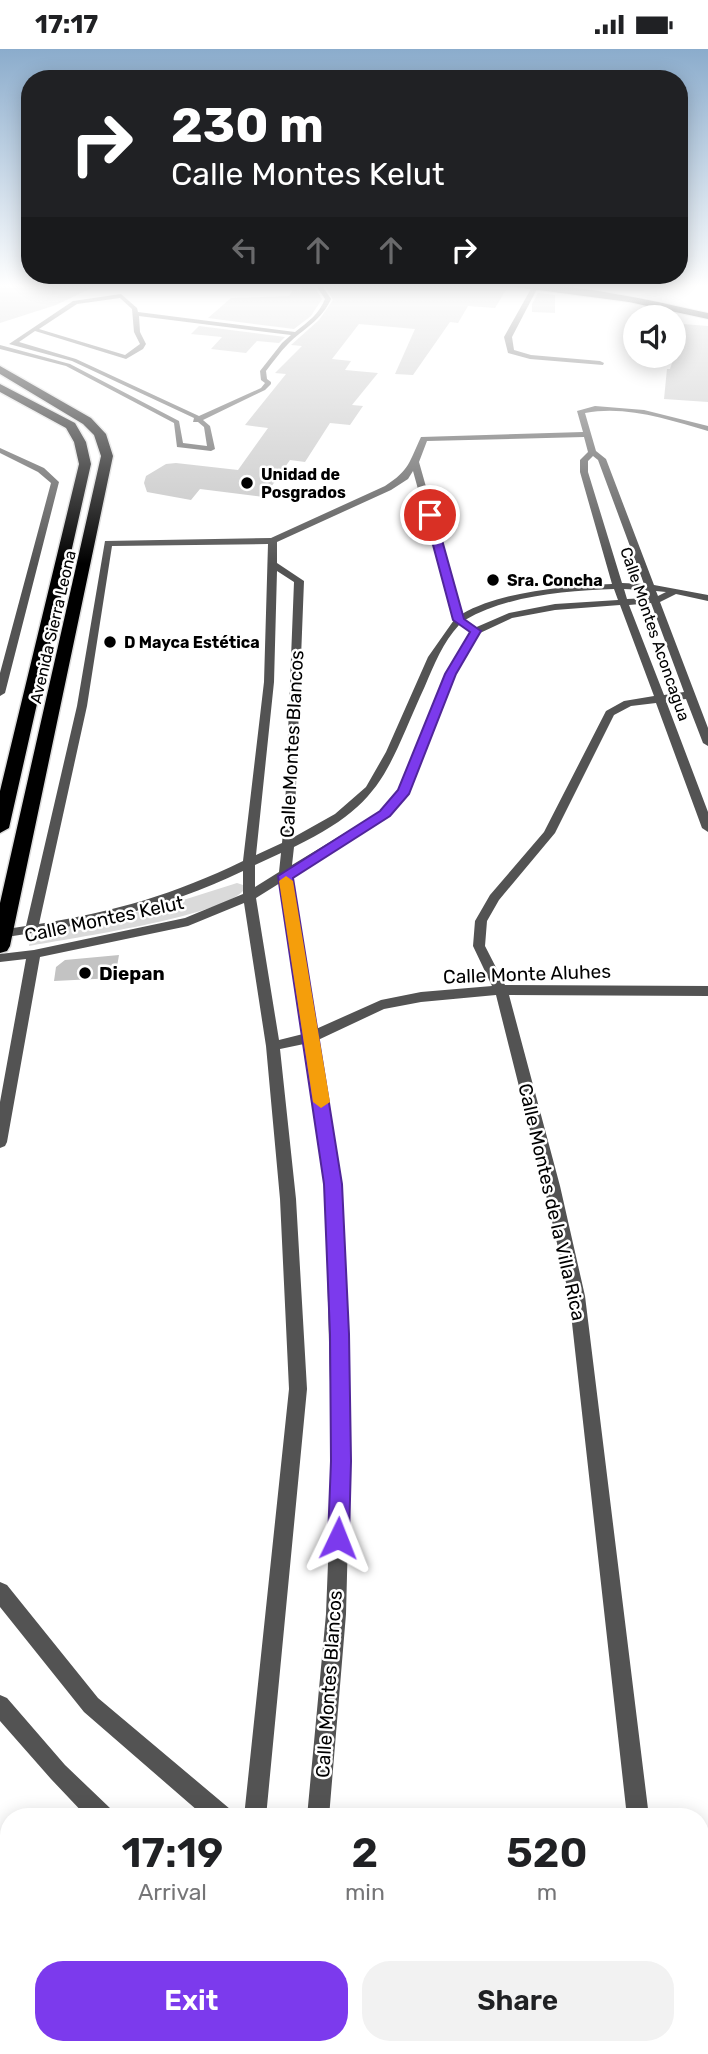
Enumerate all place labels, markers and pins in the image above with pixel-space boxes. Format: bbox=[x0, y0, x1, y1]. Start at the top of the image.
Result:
place label: Unidad de Posgrados bbox=[261, 465, 346, 502]
marker: Unidad de Posgrados bbox=[239, 475, 255, 491]
pin bbox=[400, 485, 460, 545]
place label: Sra. Concha bbox=[507, 571, 603, 590]
marker: Sra. Concha bbox=[485, 572, 501, 588]
place label: D Mayca Estética bbox=[124, 633, 260, 652]
marker: D Mayca Estética bbox=[102, 634, 118, 650]
place label: Diepan bbox=[99, 962, 165, 985]
marker: Diepan bbox=[77, 965, 93, 981]

